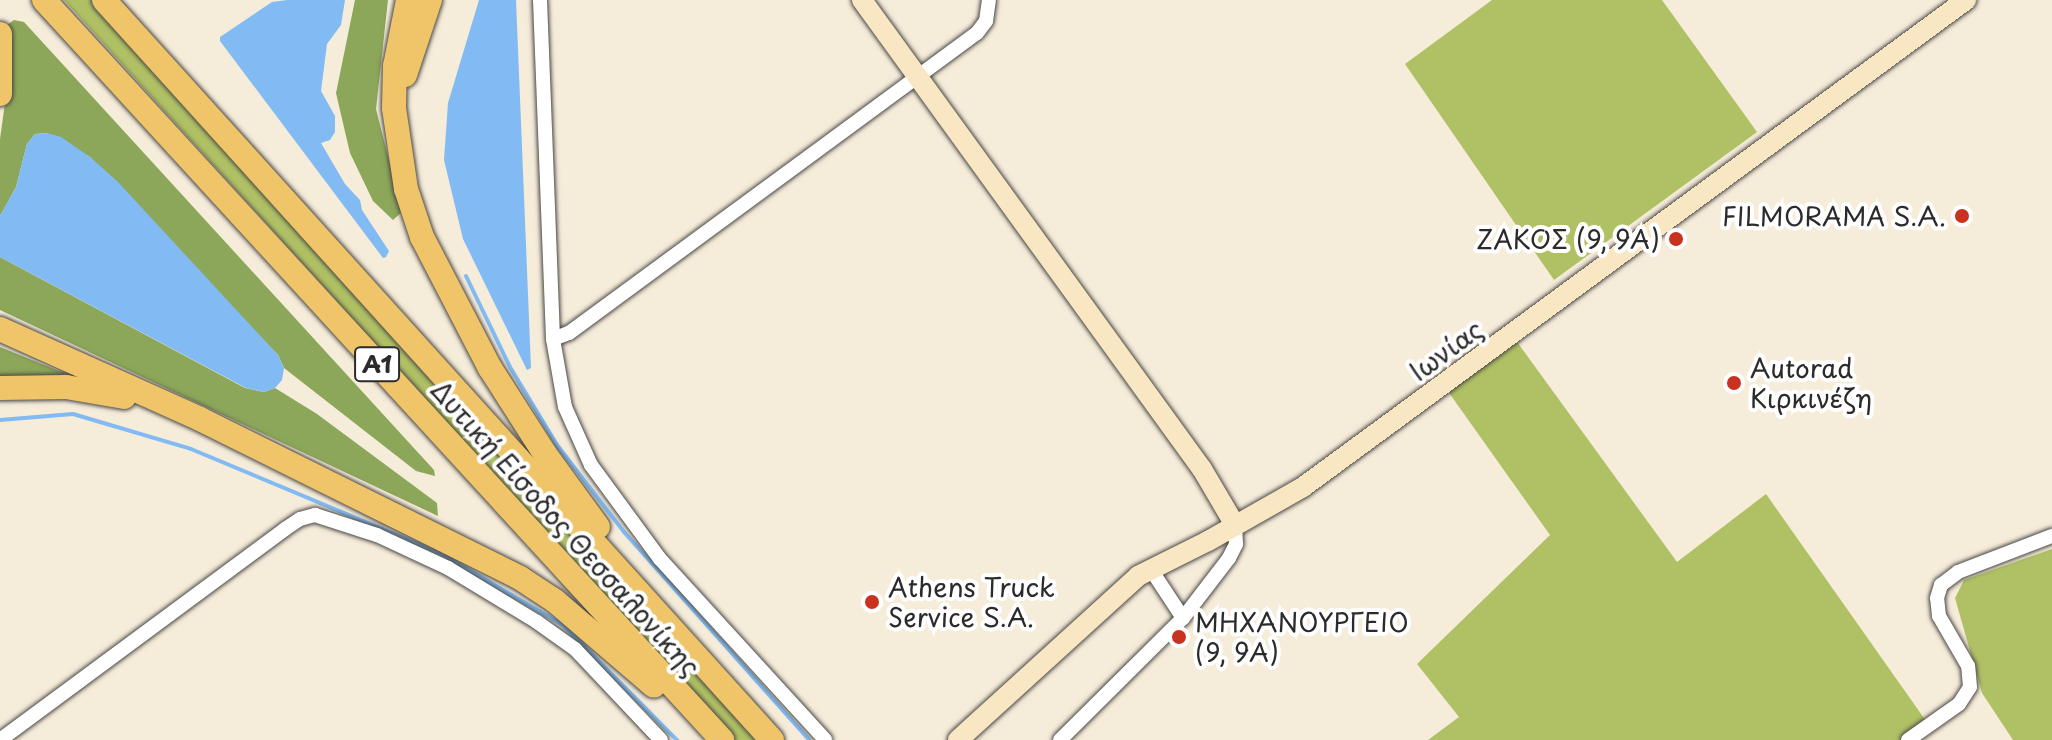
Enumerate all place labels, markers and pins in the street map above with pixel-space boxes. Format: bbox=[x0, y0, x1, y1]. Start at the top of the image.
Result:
place label: FILMORAMA S.A. bbox=[1722, 200, 1946, 232]
marker: FILMORAMA S.A. bbox=[1953, 207, 1971, 225]
place label: ΖΑΚΟΣ (9, 9Α) bbox=[1475, 223, 1660, 255]
marker: ΖΑΚΟΣ (9, 9Α) bbox=[1667, 230, 1685, 248]
place label: Autorad Κιρκινέζη bbox=[1750, 352, 1872, 414]
marker: Autorad Κιρκινέζη bbox=[1725, 374, 1743, 392]
place label: Athens Truck Service S.A. bbox=[888, 571, 1054, 632]
marker: Athens Truck Service S.A. bbox=[863, 593, 881, 611]
place label: ΜΗΧΑΝΟΥΡΓΕΙΟ (9, 9Α) bbox=[1195, 606, 1409, 668]
marker: ΜΗΧΑΝΟΥΡΓΕΙΟ (9, 9Α) bbox=[1170, 628, 1188, 646]

